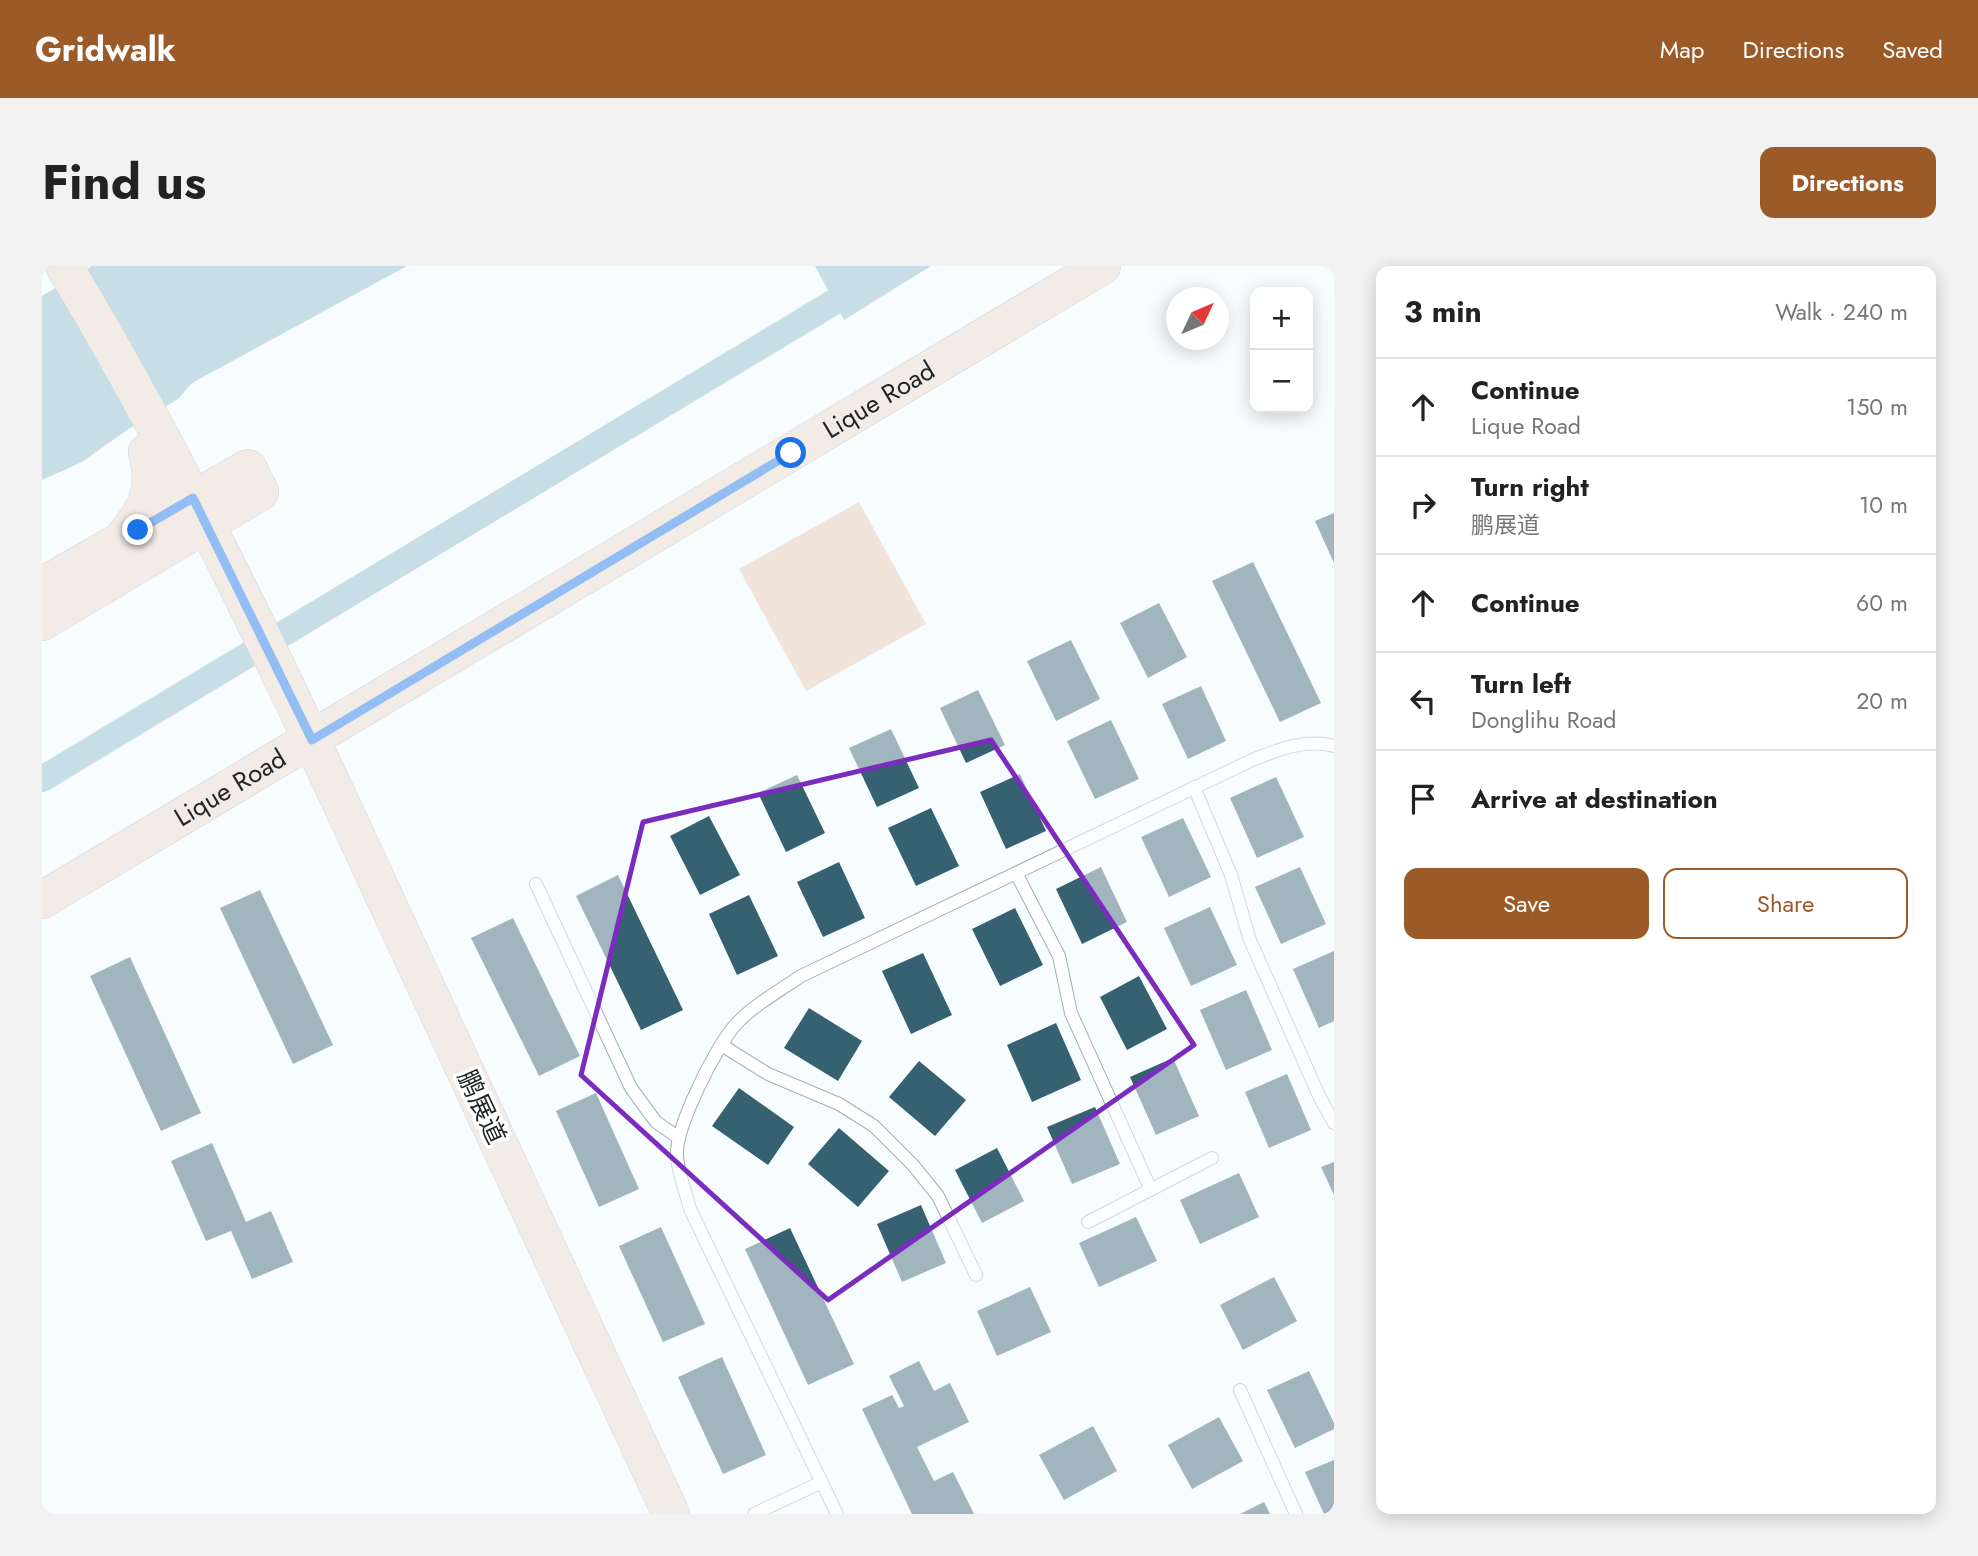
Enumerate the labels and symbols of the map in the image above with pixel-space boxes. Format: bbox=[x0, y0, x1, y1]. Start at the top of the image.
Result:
north arrow bbox=[1166, 287, 1229, 350]
street label: Lique Road bbox=[816, 351, 942, 448]
route start bbox=[775, 437, 806, 468]
route end bbox=[122, 514, 153, 545]
street label: Lique Road bbox=[167, 739, 293, 836]
street label: 鹏展道 bbox=[448, 1064, 516, 1150]

